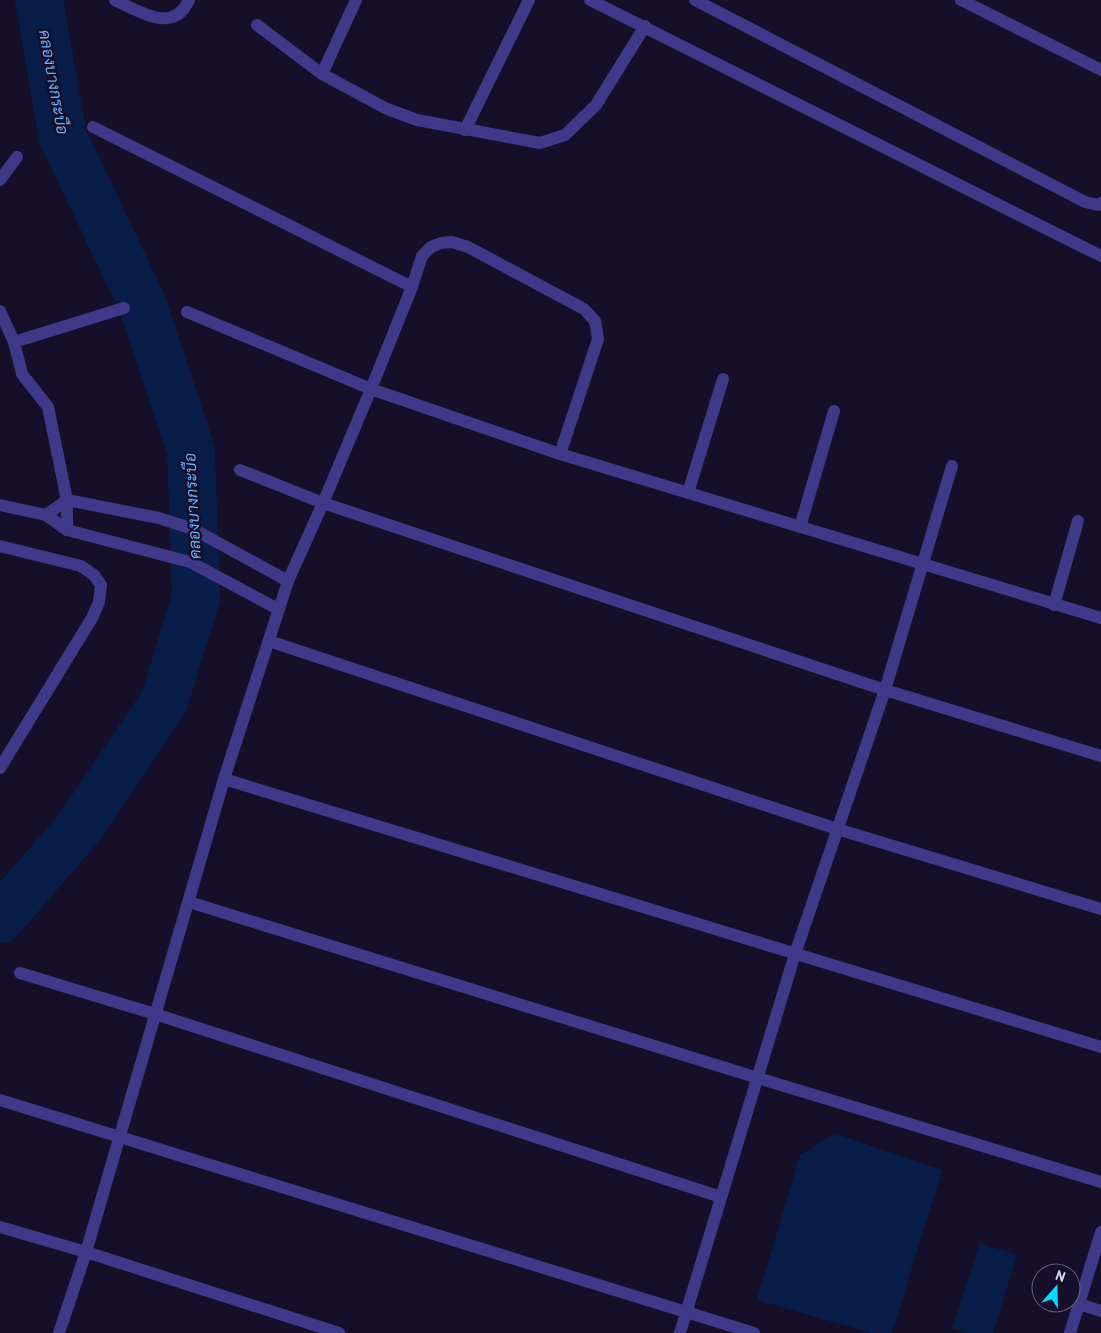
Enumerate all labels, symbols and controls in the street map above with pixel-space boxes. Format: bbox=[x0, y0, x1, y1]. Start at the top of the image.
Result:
water label: คลองบางกระบือ bbox=[35, 28, 74, 136]
water label: คลองบางกระบือ bbox=[178, 452, 205, 560]
north arrow bbox=[1031, 1263, 1081, 1313]
text: N bbox=[1053, 1266, 1068, 1286]

